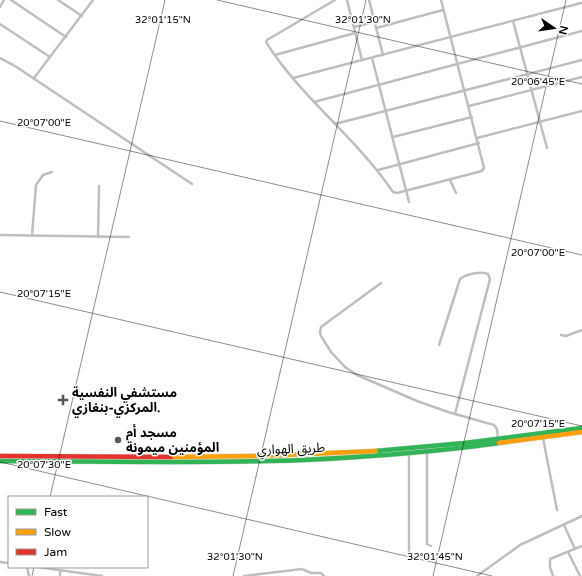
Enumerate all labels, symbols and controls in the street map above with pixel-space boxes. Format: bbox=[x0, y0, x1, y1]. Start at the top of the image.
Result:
north arrow bbox=[534, 8, 574, 48]
text: 32°01'15"N bbox=[135, 14, 191, 26]
text: 32°01'30"N bbox=[335, 14, 391, 26]
text: N bbox=[556, 24, 571, 36]
text: 20°06'45"E bbox=[511, 76, 565, 88]
text: 20°07'00"E bbox=[17, 117, 71, 129]
text: 20°07'00"E bbox=[511, 247, 565, 259]
text: 20°07'15"E bbox=[17, 288, 71, 300]
place label: مستشفي النفسية المركزي-بنغازي. bbox=[72, 385, 177, 418]
marker: مستشفي النفسية المركزي-بنغازي. bbox=[57, 394, 69, 406]
text: 20°07'15"E bbox=[511, 418, 565, 430]
place label: مسجد أم المؤمنين ميمونة bbox=[126, 424, 219, 456]
marker: مسجد أم المؤمنين ميمونة bbox=[113, 435, 123, 445]
street label: طريق الهواري bbox=[257, 440, 326, 460]
text: 20°07'30"E bbox=[17, 459, 71, 471]
legend bbox=[8, 496, 148, 568]
text: Fast bbox=[44, 505, 68, 519]
text: Slow bbox=[44, 525, 71, 539]
text: Jam bbox=[44, 545, 67, 559]
text: 32°01'30"N bbox=[207, 551, 263, 563]
text: 32°01'45"N bbox=[407, 551, 463, 563]

